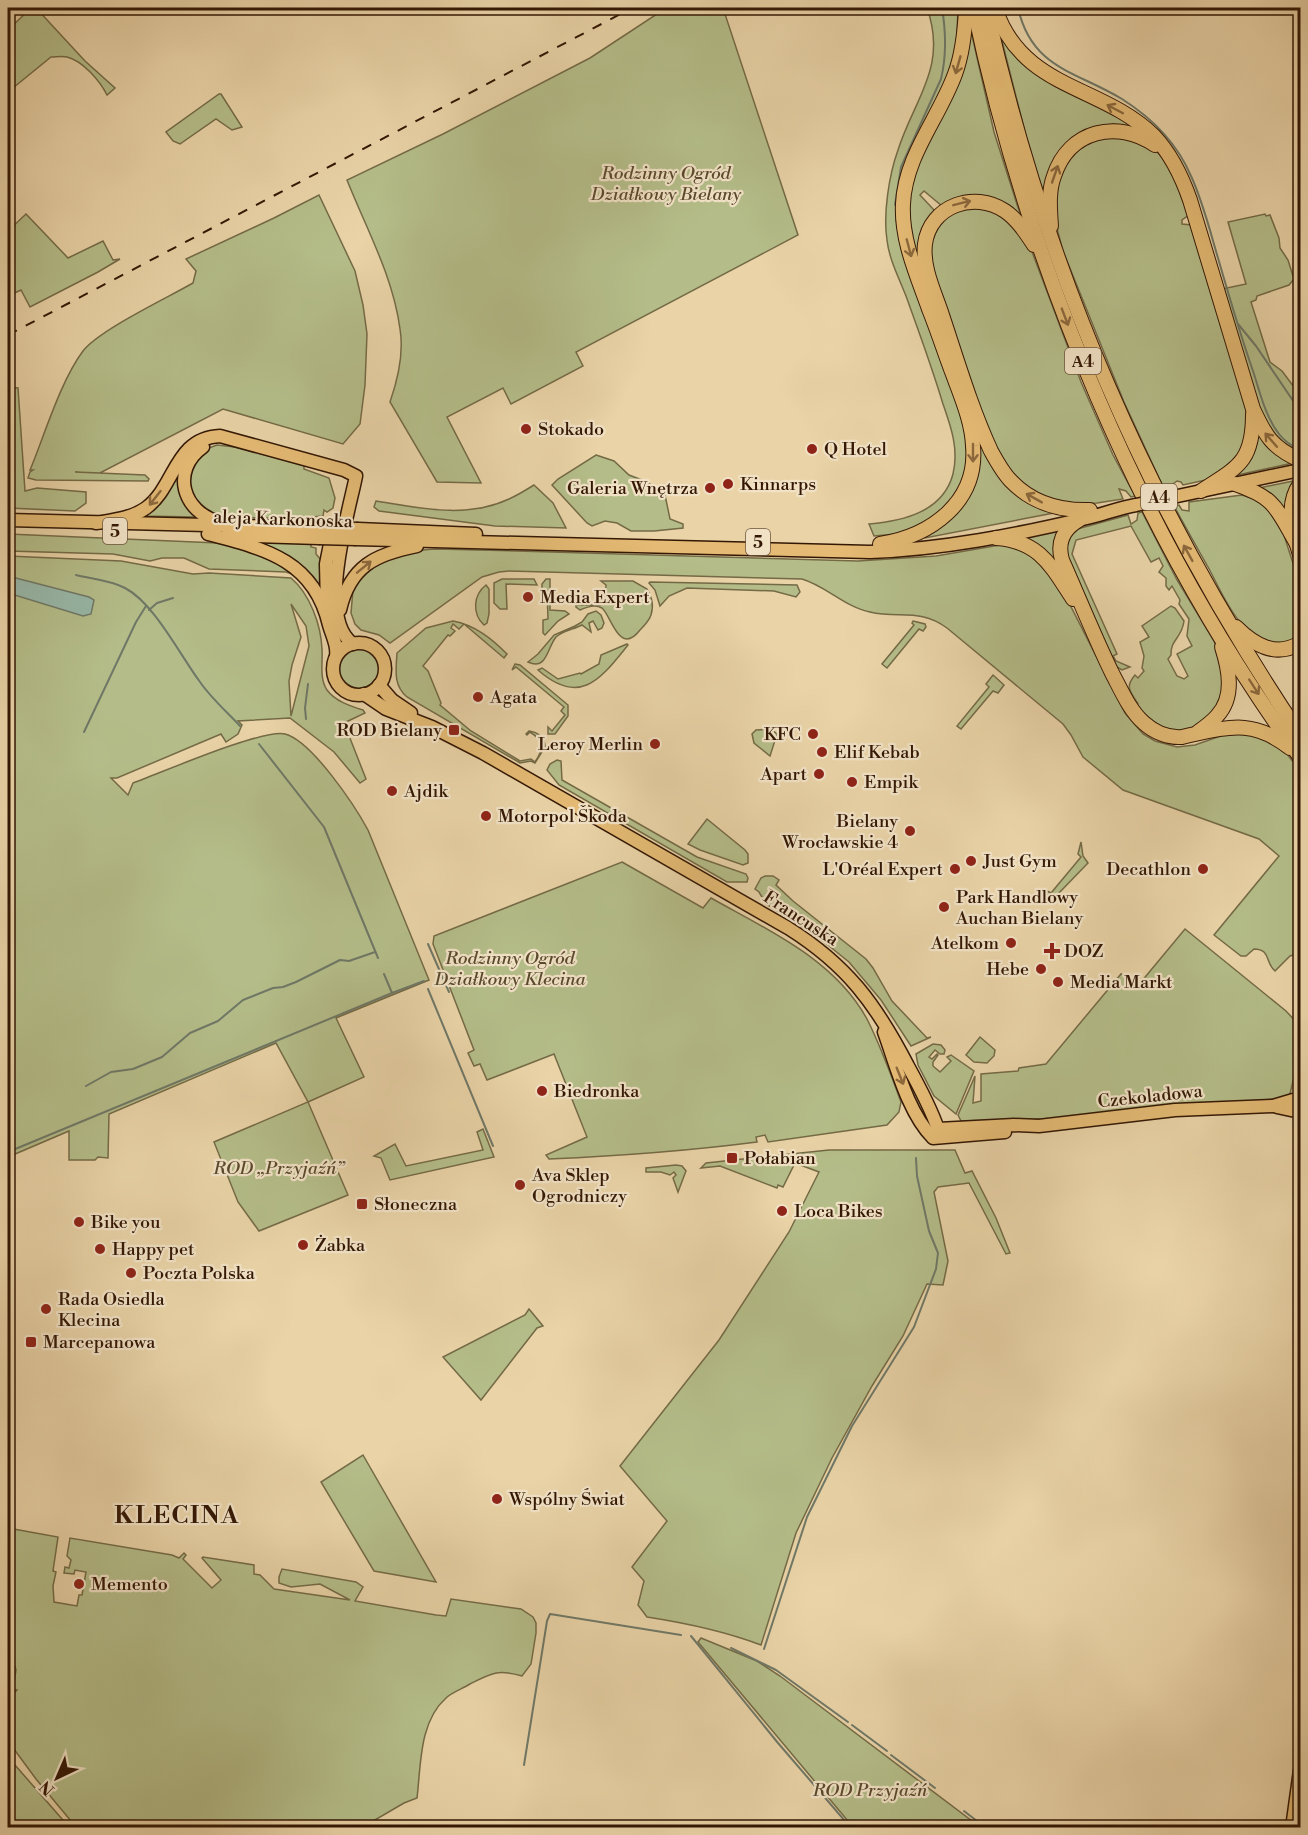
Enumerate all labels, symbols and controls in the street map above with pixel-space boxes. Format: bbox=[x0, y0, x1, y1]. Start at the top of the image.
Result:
one-way arrow bbox=[952, 55, 963, 74]
one-way arrow bbox=[1106, 103, 1124, 114]
park label: Rodzinny Ogród Działkowy Bielany bbox=[590, 162, 742, 206]
one-way arrow bbox=[1051, 165, 1062, 184]
one-way arrow bbox=[952, 197, 971, 209]
one-way arrow bbox=[904, 238, 915, 257]
one-way arrow bbox=[1060, 307, 1071, 326]
road number: А4 bbox=[1065, 348, 1101, 374]
place label: Stokado bbox=[538, 418, 604, 441]
marker: Stokado bbox=[519, 422, 533, 436]
one-way arrow bbox=[1264, 433, 1278, 448]
place label: Q Hotel bbox=[824, 438, 887, 461]
marker: Q Hotel bbox=[805, 442, 819, 456]
one-way arrow bbox=[967, 443, 979, 463]
place label: Kinnarps bbox=[740, 473, 816, 496]
place label: Galeria Wnętrza bbox=[567, 477, 699, 500]
marker: Kinnarps bbox=[721, 477, 735, 491]
marker: Galeria Wnętrza bbox=[703, 481, 717, 495]
road number: A4 bbox=[1141, 484, 1177, 510]
one-way arrow bbox=[148, 489, 161, 505]
one-way arrow bbox=[1025, 492, 1043, 503]
street label: aleja Karkonoska bbox=[213, 506, 354, 533]
road number: 5 bbox=[103, 518, 127, 544]
road number: 5 bbox=[746, 529, 770, 555]
one-way arrow bbox=[1182, 544, 1193, 562]
one-way arrow bbox=[356, 561, 372, 574]
place label: Media Expert bbox=[540, 586, 650, 609]
marker: Media Expert bbox=[521, 590, 535, 604]
one-way arrow bbox=[1248, 678, 1260, 695]
place label: Agata bbox=[489, 686, 538, 709]
marker: Agata bbox=[471, 690, 485, 704]
place label: ROD Bielany bbox=[336, 719, 442, 742]
marker: ROD Bielany bbox=[447, 723, 461, 737]
place label: KFC bbox=[764, 723, 801, 746]
marker: KFC bbox=[806, 727, 820, 741]
place label: Leroy Merlin bbox=[538, 733, 643, 756]
marker: Leroy Merlin bbox=[648, 737, 662, 751]
place label: Elif Kebab bbox=[834, 741, 920, 764]
marker: Elif Kebab bbox=[815, 745, 829, 759]
place label: Apart bbox=[759, 763, 808, 786]
marker: Apart bbox=[812, 767, 826, 781]
place label: Empik bbox=[864, 771, 919, 794]
marker: Empik bbox=[845, 775, 859, 789]
place label: Ajdik bbox=[403, 780, 449, 803]
marker: Ajdik bbox=[385, 784, 399, 798]
place label: Motorpol Škoda bbox=[498, 805, 628, 828]
marker: Motorpol Škoda bbox=[479, 809, 493, 823]
place label: Bielany Wrocławskie 4 bbox=[781, 810, 898, 854]
marker: Bielany Wrocławskie 4 bbox=[903, 824, 917, 838]
place label: Just Gym bbox=[982, 850, 1057, 873]
marker: Just Gym bbox=[964, 854, 978, 868]
place label: L'Oréal Expert bbox=[822, 858, 944, 881]
place label: Decathlon bbox=[1106, 858, 1191, 881]
marker: L'Oréal Expert bbox=[948, 862, 962, 876]
marker: Decathlon bbox=[1196, 862, 1210, 876]
street label: Francuska bbox=[759, 885, 844, 952]
place label: Park Handlowy Auchan Bielany bbox=[955, 886, 1083, 930]
marker: Park Handlowy Auchan Bielany bbox=[937, 900, 951, 914]
place label: Atelkom bbox=[930, 932, 999, 955]
marker: Atelkom bbox=[1004, 936, 1018, 950]
place label: DOZ bbox=[1064, 940, 1103, 963]
marker: DOZ bbox=[1045, 944, 1059, 958]
park label: Rodzinny Ogród Działkowy Klecina bbox=[434, 947, 587, 991]
place label: Hebe bbox=[986, 958, 1029, 981]
marker: Hebe bbox=[1034, 962, 1048, 976]
place label: Media Markt bbox=[1070, 971, 1173, 994]
marker: Media Markt bbox=[1051, 975, 1065, 989]
one-way arrow bbox=[895, 1066, 906, 1085]
street label: Czekoladowa bbox=[1096, 1079, 1205, 1113]
place label: Biedronka bbox=[553, 1080, 640, 1103]
marker: Biedronka bbox=[535, 1084, 549, 1098]
place label: Połabian bbox=[744, 1147, 816, 1170]
marker: Połabian bbox=[725, 1151, 739, 1165]
park label: ROD „Przyjaźń” bbox=[212, 1157, 346, 1180]
place label: Ava Sklep Ogrodniczy bbox=[531, 1164, 627, 1208]
marker: Ava Sklep Ogrodniczy bbox=[513, 1178, 527, 1192]
place label: Słoneczna bbox=[374, 1193, 458, 1216]
marker: Słoneczna bbox=[355, 1197, 369, 1211]
place label: Loca Bikes bbox=[794, 1200, 883, 1223]
marker: Loca Bikes bbox=[775, 1204, 789, 1218]
place label: Bike you bbox=[90, 1211, 161, 1234]
marker: Bike you bbox=[72, 1215, 86, 1229]
place label: Żabka bbox=[315, 1234, 366, 1257]
place label: Happy pet bbox=[112, 1238, 195, 1261]
marker: Żabka bbox=[296, 1238, 310, 1252]
marker: Happy pet bbox=[93, 1242, 107, 1256]
place label: Poczta Polska bbox=[143, 1262, 256, 1285]
marker: Poczta Polska bbox=[124, 1266, 138, 1280]
place label: Rada Osiedla Klecina bbox=[58, 1288, 166, 1332]
marker: Rada Osiedla Klecina bbox=[39, 1302, 53, 1316]
place label: Marcepanowa bbox=[43, 1331, 156, 1354]
marker: Marcepanowa bbox=[24, 1335, 38, 1349]
place label: Wspólny Świat bbox=[508, 1488, 626, 1511]
marker: Wspólny Świat bbox=[490, 1492, 504, 1506]
district label: KLECINA bbox=[114, 1501, 240, 1531]
place label: Memento bbox=[91, 1573, 168, 1596]
marker: Memento bbox=[72, 1577, 86, 1591]
north arrow bbox=[27, 1748, 87, 1808]
text: N bbox=[36, 1776, 59, 1800]
park label: ROD Przyjaźń bbox=[812, 1779, 928, 1802]

